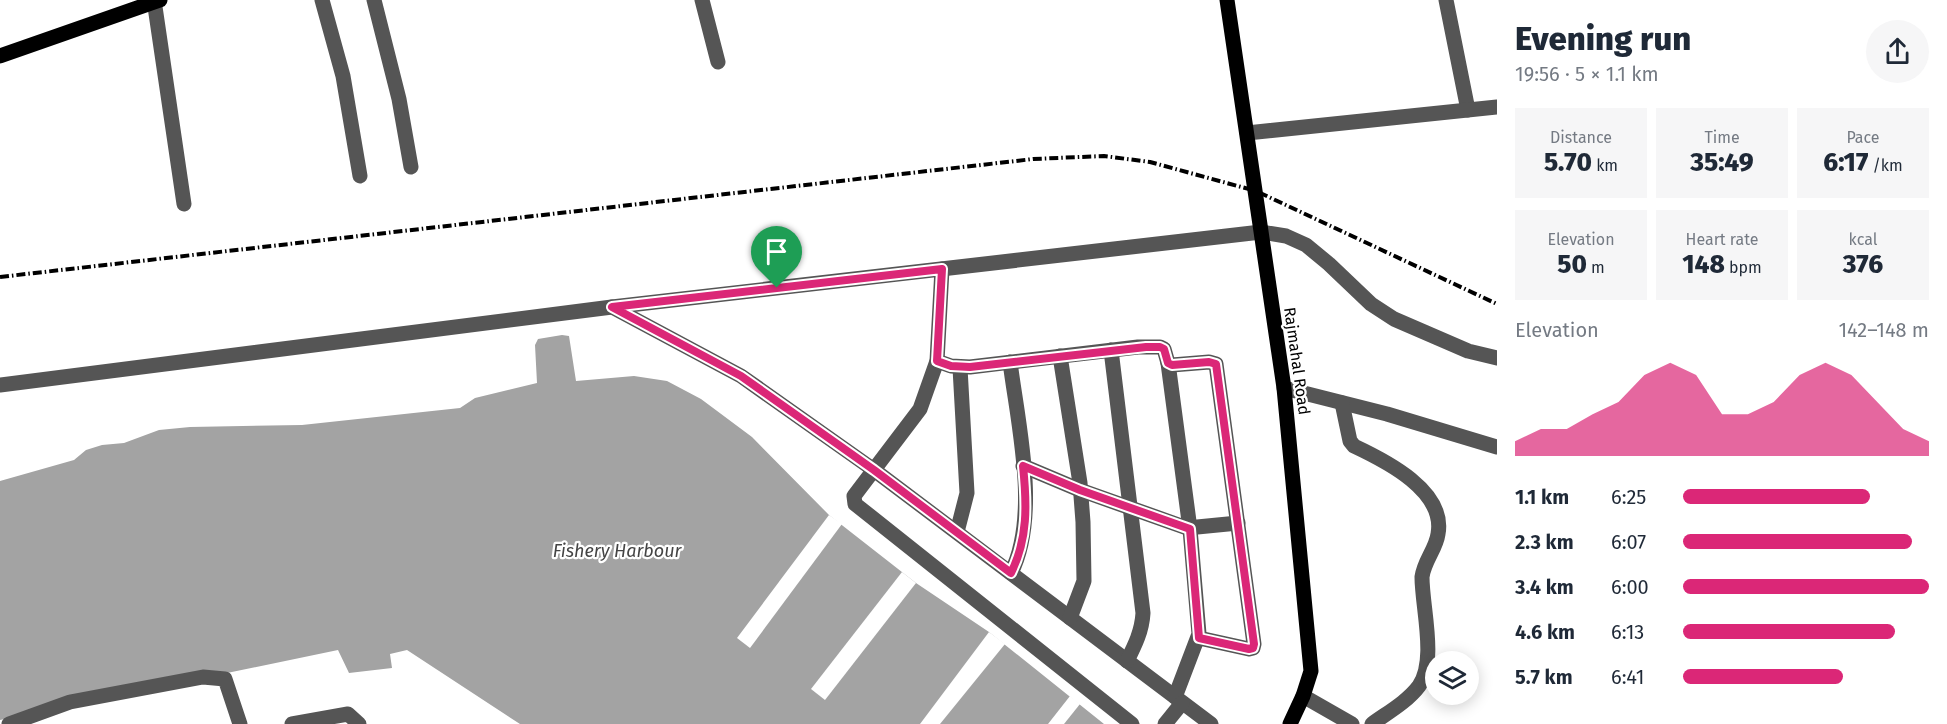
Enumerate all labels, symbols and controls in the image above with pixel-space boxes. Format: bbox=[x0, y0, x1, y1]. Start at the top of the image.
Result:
text: Evening run bbox=[1515, 19, 1691, 59]
button: share bbox=[1866, 20, 1929, 83]
text: 19:56 · 5 × 1.1 km bbox=[1515, 62, 1659, 86]
text: Distance bbox=[1550, 128, 1612, 147]
text: Time bbox=[1704, 128, 1740, 147]
text: Pace bbox=[1846, 128, 1880, 147]
text: 5.70 bbox=[1544, 147, 1592, 178]
text: 35:49 bbox=[1690, 147, 1754, 178]
text: 6:17 bbox=[1823, 147, 1868, 178]
text: km bbox=[1592, 156, 1618, 175]
text: /km bbox=[1868, 156, 1903, 175]
pin bbox=[751, 226, 802, 288]
text: Elevation bbox=[1547, 230, 1615, 249]
text: Heart rate bbox=[1686, 230, 1758, 249]
text: kcal bbox=[1849, 230, 1877, 249]
icon: arrive bbox=[760, 235, 793, 268]
text: 50 bbox=[1557, 249, 1587, 280]
text: 148 bbox=[1682, 249, 1725, 280]
text: 376 bbox=[1843, 249, 1883, 280]
text: m bbox=[1587, 258, 1605, 277]
text: bpm bbox=[1725, 258, 1762, 277]
street label: Rajmahal Road bbox=[1280, 306, 1314, 416]
text: Elevation bbox=[1515, 318, 1599, 342]
text: 142–148 m bbox=[1838, 318, 1929, 342]
text: 1.1 km bbox=[1515, 485, 1569, 509]
text: 6:25 bbox=[1611, 485, 1646, 509]
text: 2.3 km bbox=[1515, 530, 1574, 554]
text: 6:07 bbox=[1611, 530, 1646, 554]
water label: Fishery Harbour bbox=[553, 540, 683, 562]
text: 3.4 km bbox=[1515, 575, 1574, 599]
text: 6:00 bbox=[1611, 575, 1649, 599]
text: 4.6 km bbox=[1515, 620, 1575, 644]
text: 6:13 bbox=[1611, 620, 1644, 644]
map controls bbox=[1425, 651, 1479, 705]
button: layers bbox=[1425, 651, 1479, 705]
text: 5.7 km bbox=[1515, 665, 1573, 689]
text: 6:41 bbox=[1611, 665, 1645, 689]

